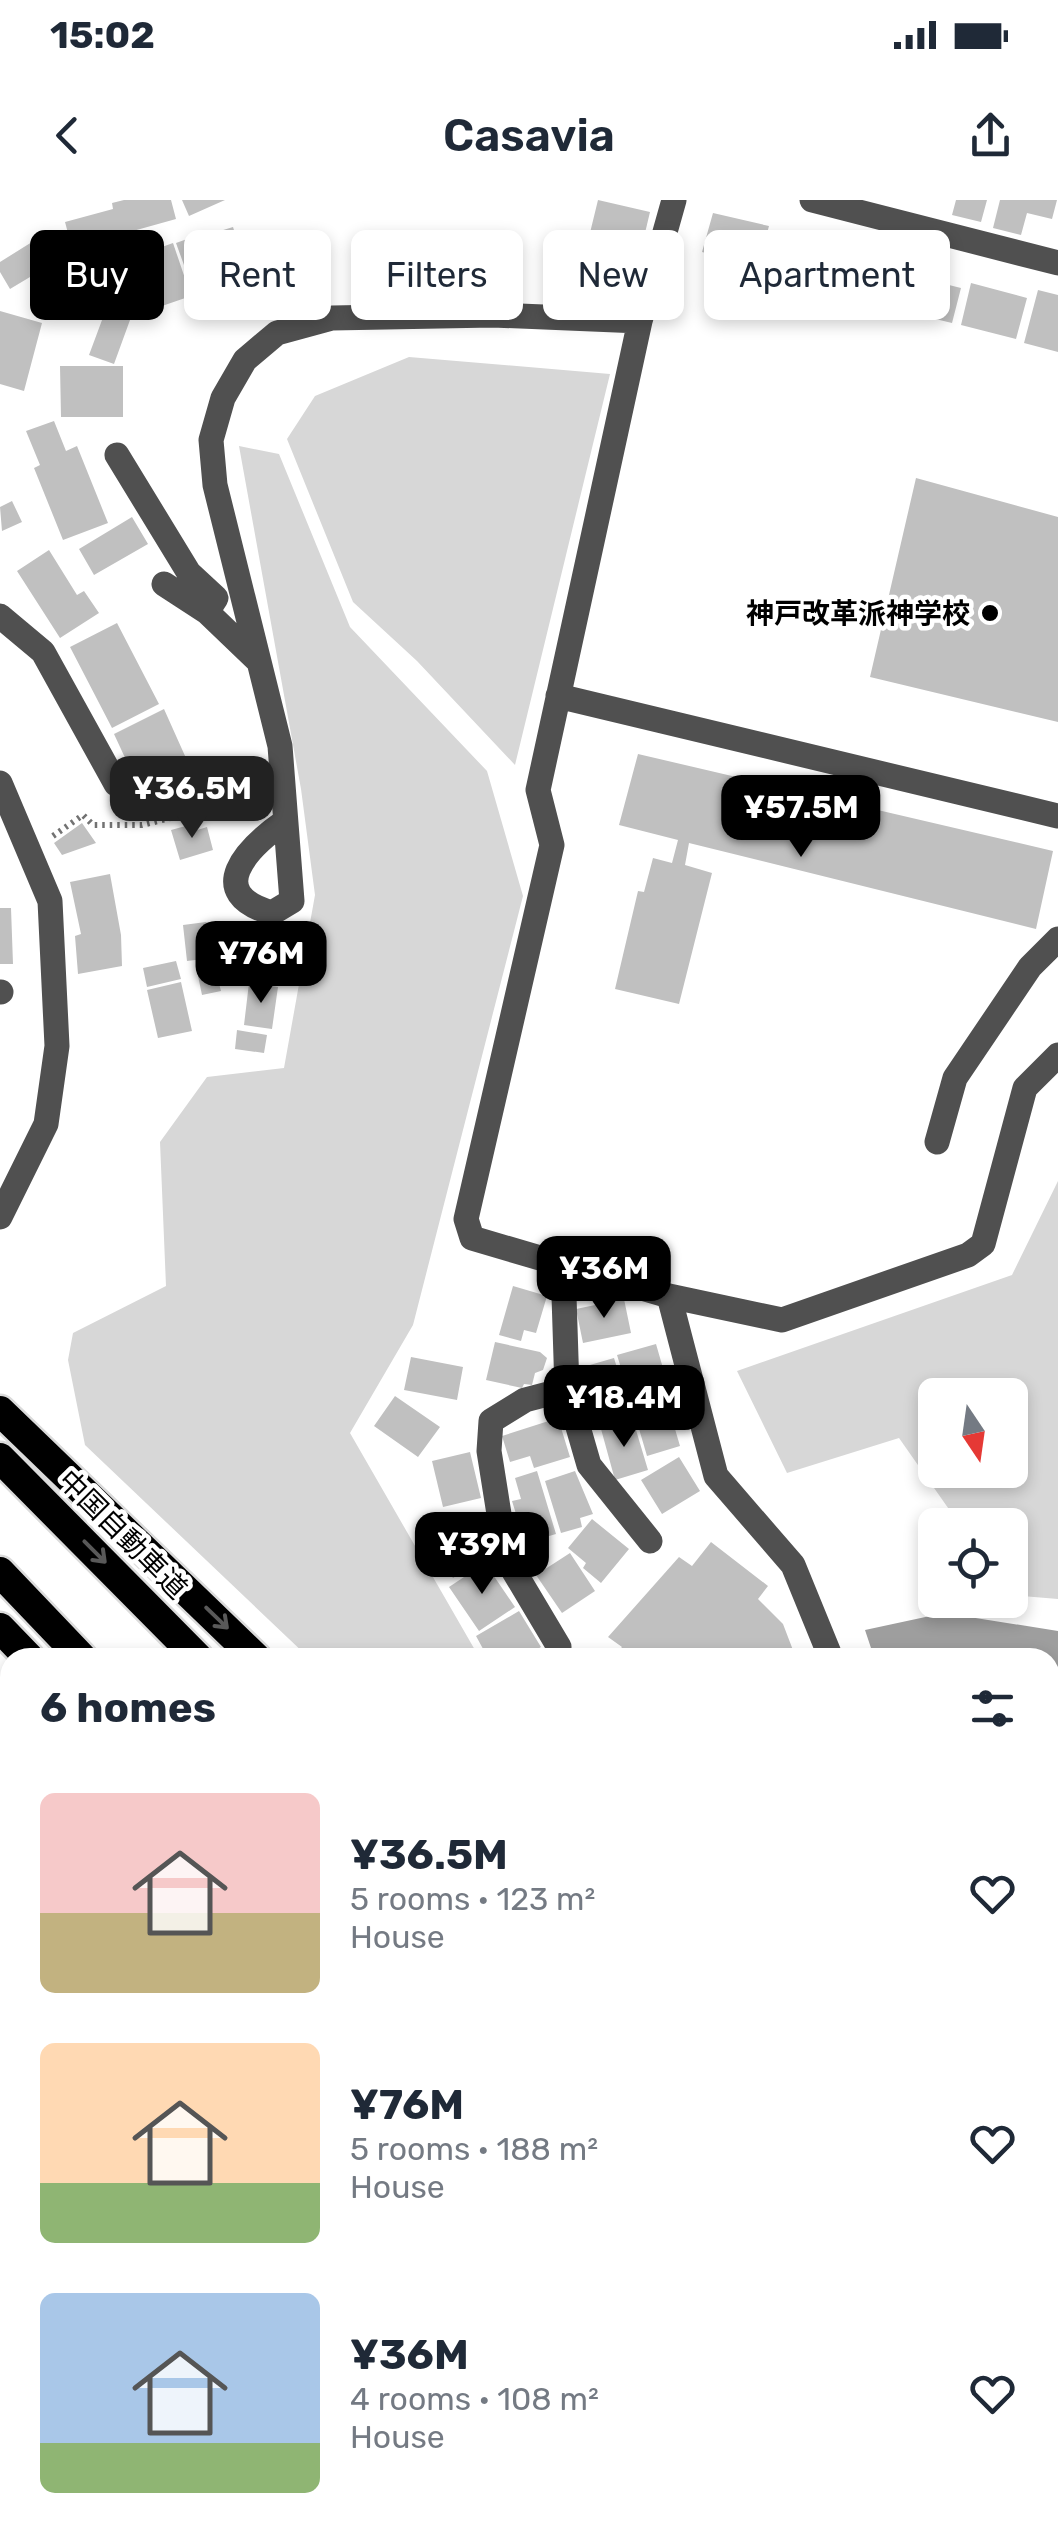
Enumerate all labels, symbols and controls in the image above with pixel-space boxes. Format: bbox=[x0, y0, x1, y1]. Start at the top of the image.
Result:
text: 15:02 bbox=[50, 12, 155, 58]
icon: back bbox=[40, 108, 95, 163]
icon: share bbox=[963, 108, 1018, 163]
text: Casavia bbox=[443, 109, 615, 162]
chip: Buy bbox=[30, 230, 164, 320]
chip: Rent bbox=[184, 230, 331, 320]
chip: Filters bbox=[351, 230, 523, 320]
chip: New bbox=[543, 230, 684, 320]
chip: Apartment bbox=[704, 230, 950, 320]
place label: 神戸改革派神学校 bbox=[746, 597, 970, 630]
marker: 神戸改革派神学校 bbox=[979, 602, 1001, 624]
pin: ¥36.5M bbox=[111, 756, 273, 841]
text: ¥36.5M bbox=[132, 769, 252, 807]
pin: ¥57.5M bbox=[720, 775, 882, 860]
text: ¥57.5M bbox=[743, 788, 859, 826]
pin: ¥76M bbox=[202, 921, 320, 1006]
text: ¥76M bbox=[218, 934, 304, 972]
pin: ¥36M bbox=[545, 1236, 663, 1321]
text: ¥36M bbox=[559, 1249, 649, 1287]
pin: ¥18.4M bbox=[543, 1365, 705, 1450]
text: ¥18.4M bbox=[566, 1378, 682, 1416]
north arrow bbox=[918, 1378, 1028, 1488]
map controls bbox=[918, 1378, 1028, 1618]
street label: 中国自動車道 bbox=[52, 1463, 194, 1605]
button: locate bbox=[918, 1508, 1028, 1618]
pin: ¥39M bbox=[423, 1512, 541, 1597]
text: ¥39M bbox=[437, 1525, 527, 1563]
one-way arrow bbox=[82, 1540, 106, 1564]
one-way arrow bbox=[204, 1606, 229, 1629]
icon: filters bbox=[965, 1681, 1020, 1736]
text: 6 homes bbox=[40, 1683, 216, 1733]
text: ¥36.5M bbox=[350, 1830, 508, 1880]
icon: home bbox=[120, 1833, 240, 1953]
icon: heart bbox=[965, 1866, 1020, 1921]
text: 5 rooms · 123 m² bbox=[350, 1880, 595, 1918]
text: House bbox=[350, 1918, 445, 1956]
text: ¥76M bbox=[350, 2080, 464, 2130]
icon: home bbox=[120, 2083, 240, 2203]
icon: heart bbox=[965, 2116, 1020, 2171]
text: 5 rooms · 188 m² bbox=[350, 2130, 598, 2168]
text: House bbox=[350, 2168, 445, 2206]
text: ¥36M bbox=[350, 2330, 469, 2380]
icon: home bbox=[120, 2333, 240, 2453]
icon: heart bbox=[965, 2366, 1020, 2421]
text: 4 rooms · 108 m² bbox=[350, 2380, 599, 2418]
text: House bbox=[350, 2418, 445, 2456]

